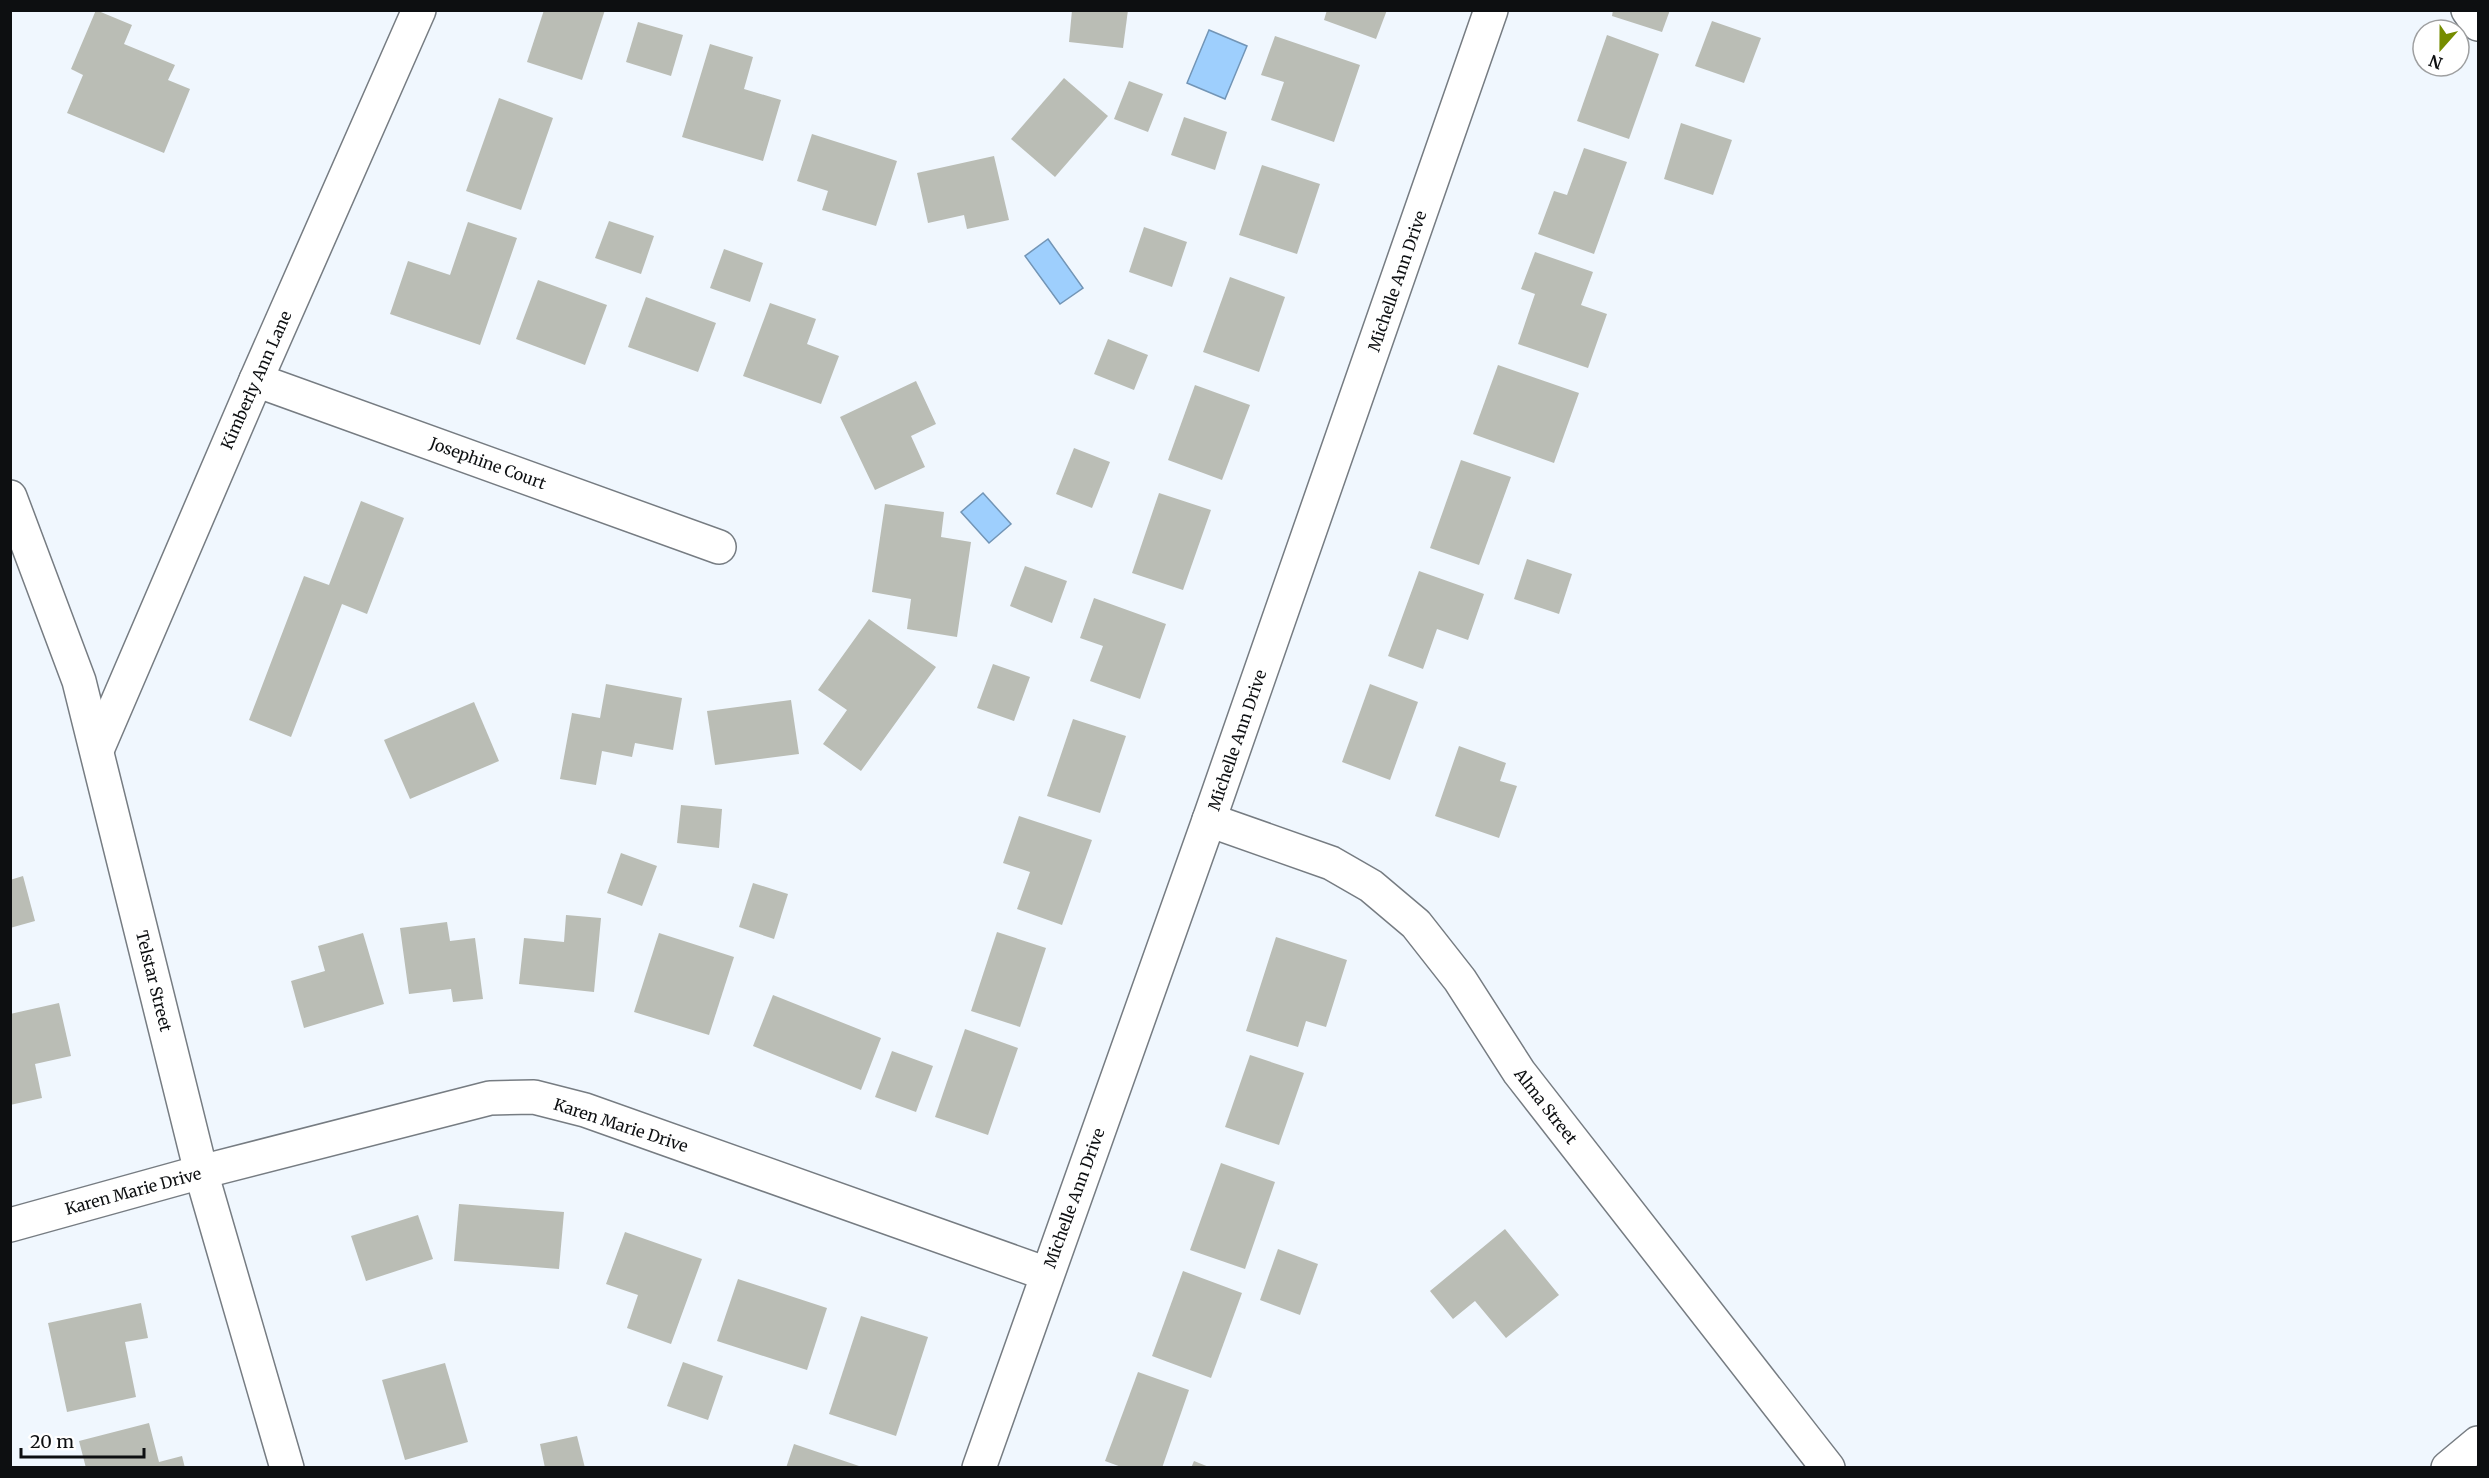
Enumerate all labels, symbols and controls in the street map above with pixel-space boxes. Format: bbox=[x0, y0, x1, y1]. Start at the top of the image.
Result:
north arrow bbox=[2411, 18, 2471, 78]
text: N bbox=[2426, 50, 2445, 74]
street label: Michelle Ann Drive bbox=[1364, 208, 1430, 354]
street label: Kimberly Ann Lane bbox=[216, 308, 296, 452]
street label: Josephine Court bbox=[426, 432, 549, 494]
street label: Michelle Ann Drive bbox=[1204, 667, 1270, 813]
street label: Telstar Street bbox=[132, 928, 176, 1034]
street label: Alma Street bbox=[1510, 1063, 1582, 1148]
street label: Karen Marie Drive bbox=[551, 1094, 691, 1156]
street label: Michelle Ann Drive bbox=[1039, 1125, 1109, 1271]
street label: Karen Marie Drive bbox=[63, 1163, 203, 1219]
scale bar bbox=[21, 1421, 144, 1459]
text: 20 m bbox=[30, 1430, 74, 1453]

